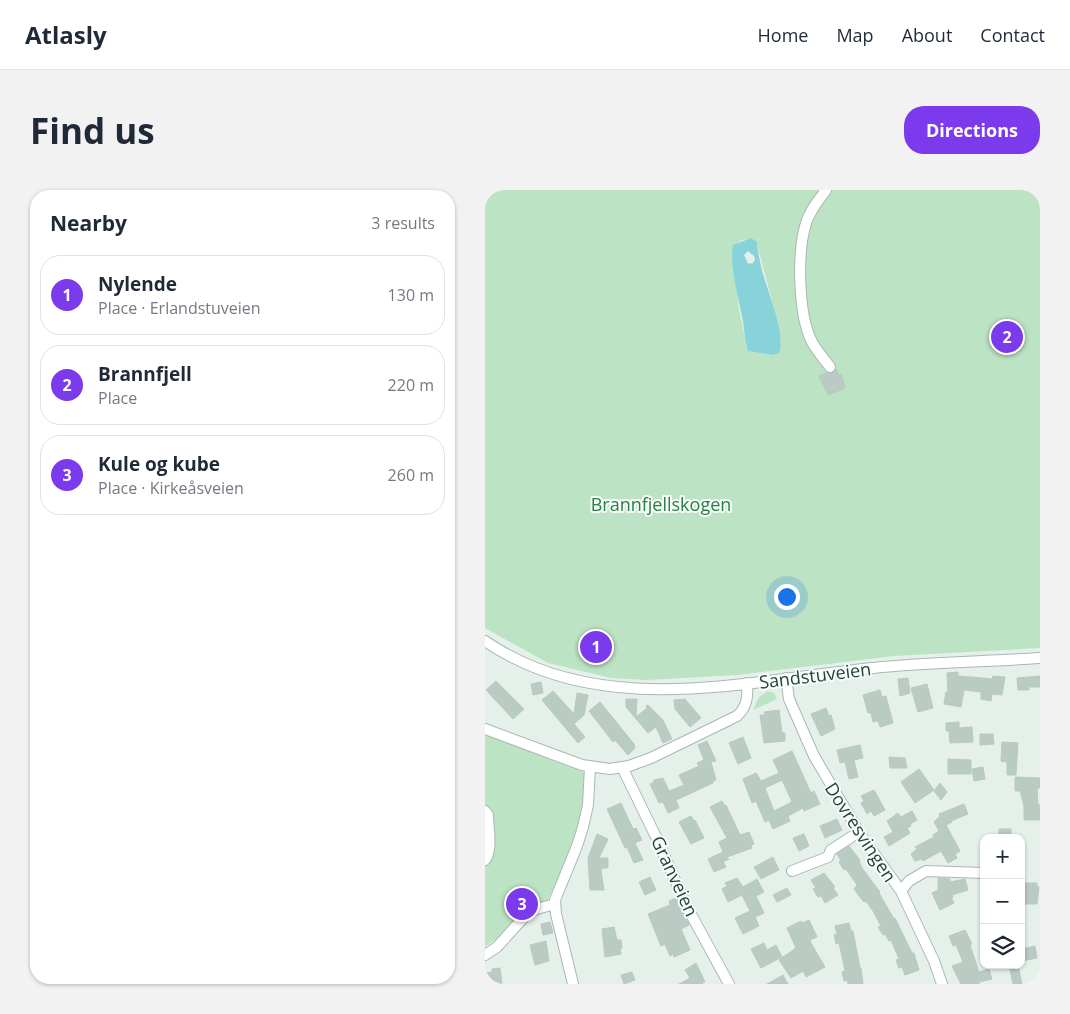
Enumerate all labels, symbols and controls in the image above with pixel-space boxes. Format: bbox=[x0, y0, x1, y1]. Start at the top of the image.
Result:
text: Atlasly bbox=[25, 18, 107, 51]
text: Home bbox=[758, 23, 808, 47]
text: Map bbox=[836, 23, 874, 47]
text: About bbox=[902, 23, 952, 47]
text: Contact bbox=[980, 23, 1045, 47]
button: Directions bbox=[904, 106, 1040, 154]
text: Find us bbox=[30, 107, 155, 154]
text: Nearby bbox=[50, 209, 127, 237]
text: 3 results bbox=[371, 212, 435, 234]
text: Nylende bbox=[98, 271, 177, 297]
text: 1 bbox=[62, 284, 72, 306]
text: 130 m bbox=[388, 284, 434, 306]
text: Place · Erlandstuveien bbox=[98, 297, 261, 319]
pin: 2 bbox=[991, 318, 1023, 356]
text: Brannfjell bbox=[98, 361, 192, 387]
text: 2 bbox=[62, 374, 72, 396]
text: 220 m bbox=[388, 374, 434, 396]
text: Place bbox=[98, 387, 137, 409]
text: Kule og kube bbox=[98, 451, 220, 477]
text: 3 bbox=[62, 464, 72, 486]
text: 260 m bbox=[388, 464, 434, 486]
text: Place · Kirkeåsveien bbox=[98, 477, 244, 499]
park label: Brannfjellskogen bbox=[591, 492, 731, 516]
your location bbox=[774, 584, 800, 610]
pin: 1 bbox=[580, 628, 612, 666]
street label: Sandstuveien bbox=[758, 656, 872, 694]
street label: Dovresvingen bbox=[820, 777, 902, 887]
street label: Granveien bbox=[646, 832, 704, 920]
map controls bbox=[980, 834, 1025, 969]
button: + bbox=[980, 834, 1025, 879]
button: − bbox=[980, 879, 1025, 924]
pin: 3 bbox=[506, 885, 538, 923]
button: layers bbox=[980, 924, 1025, 969]

